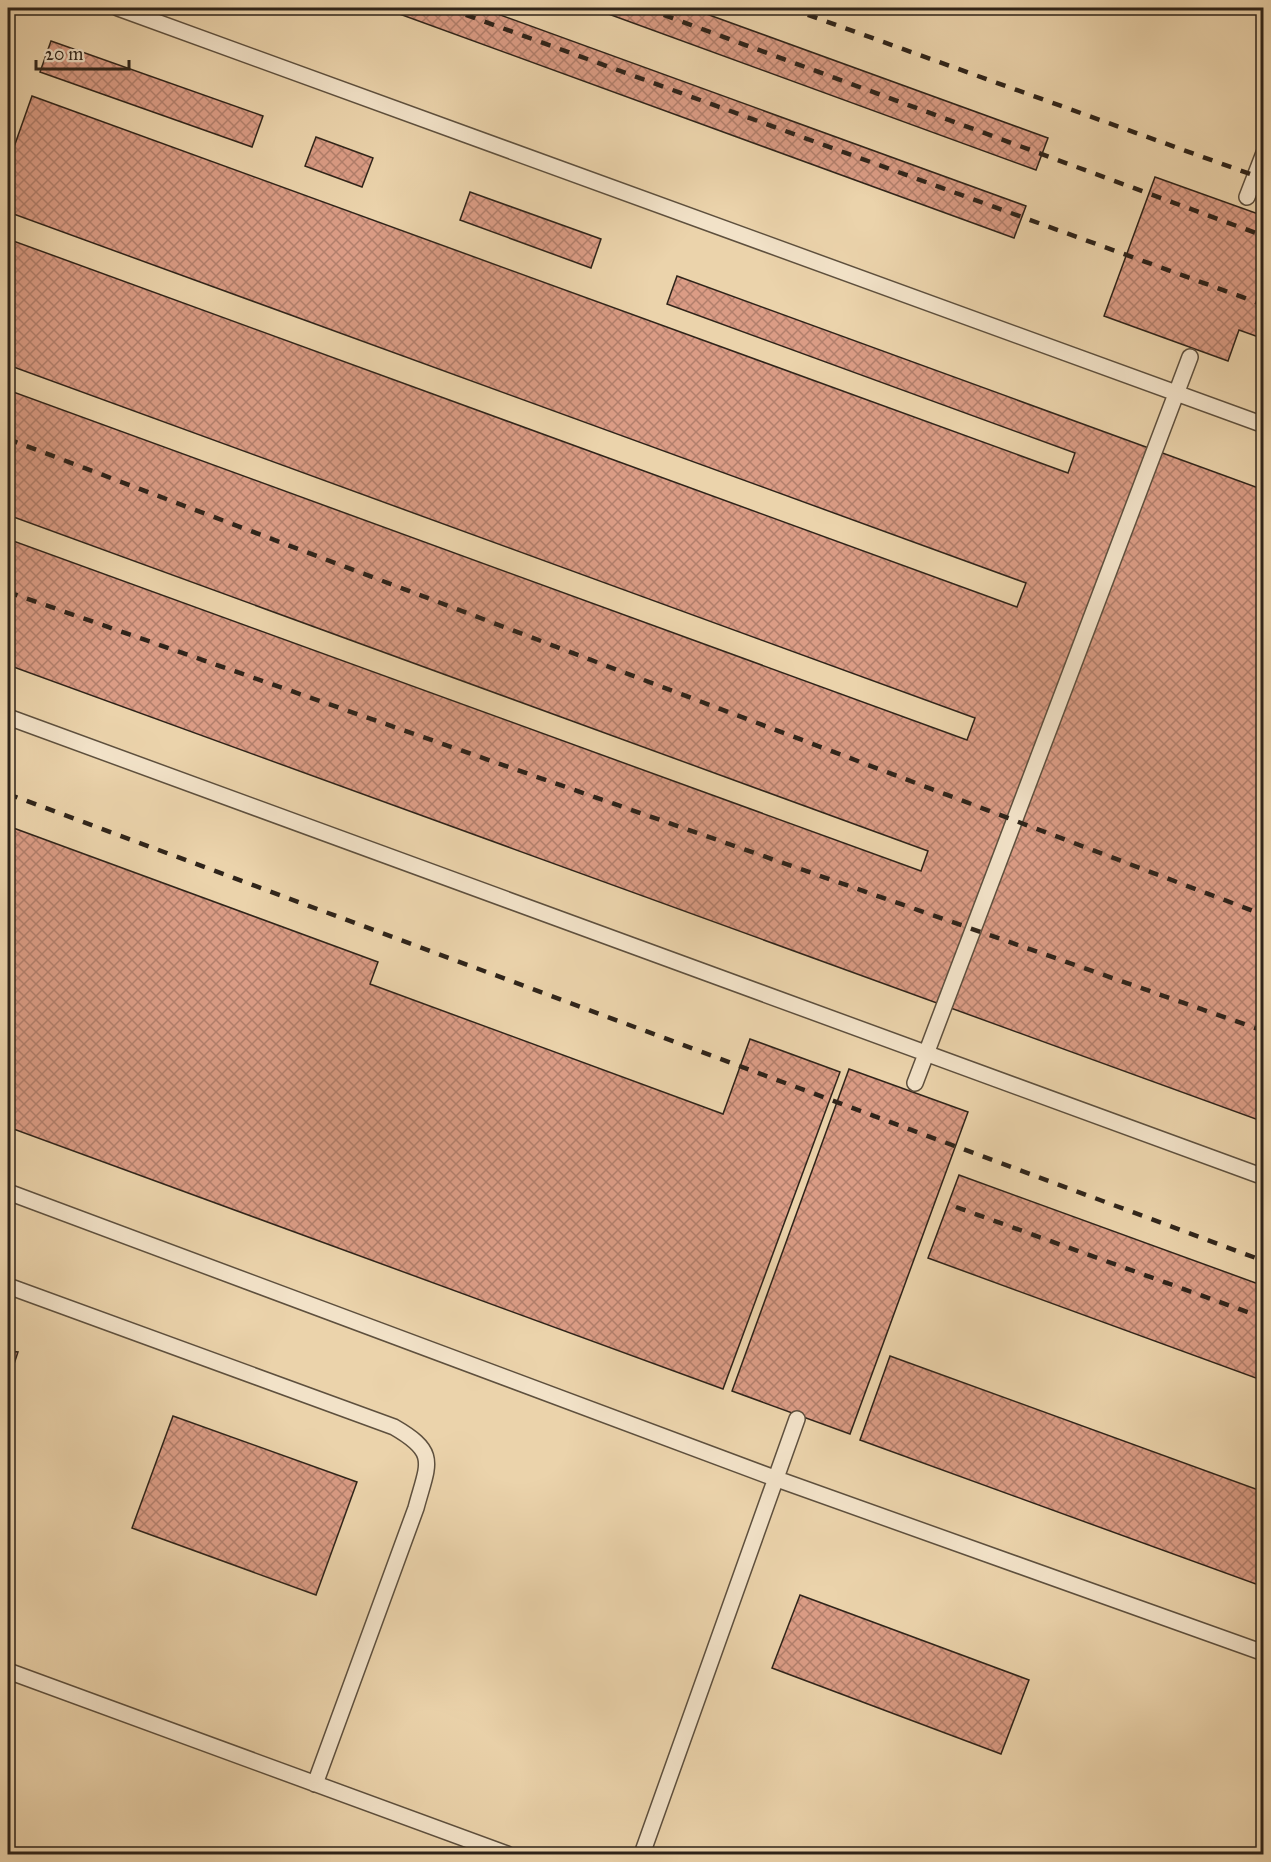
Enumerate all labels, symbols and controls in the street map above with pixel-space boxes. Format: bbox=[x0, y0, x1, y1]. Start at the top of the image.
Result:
scale bar bbox=[36, 33, 129, 71]
text: 20 m bbox=[45, 43, 83, 65]

